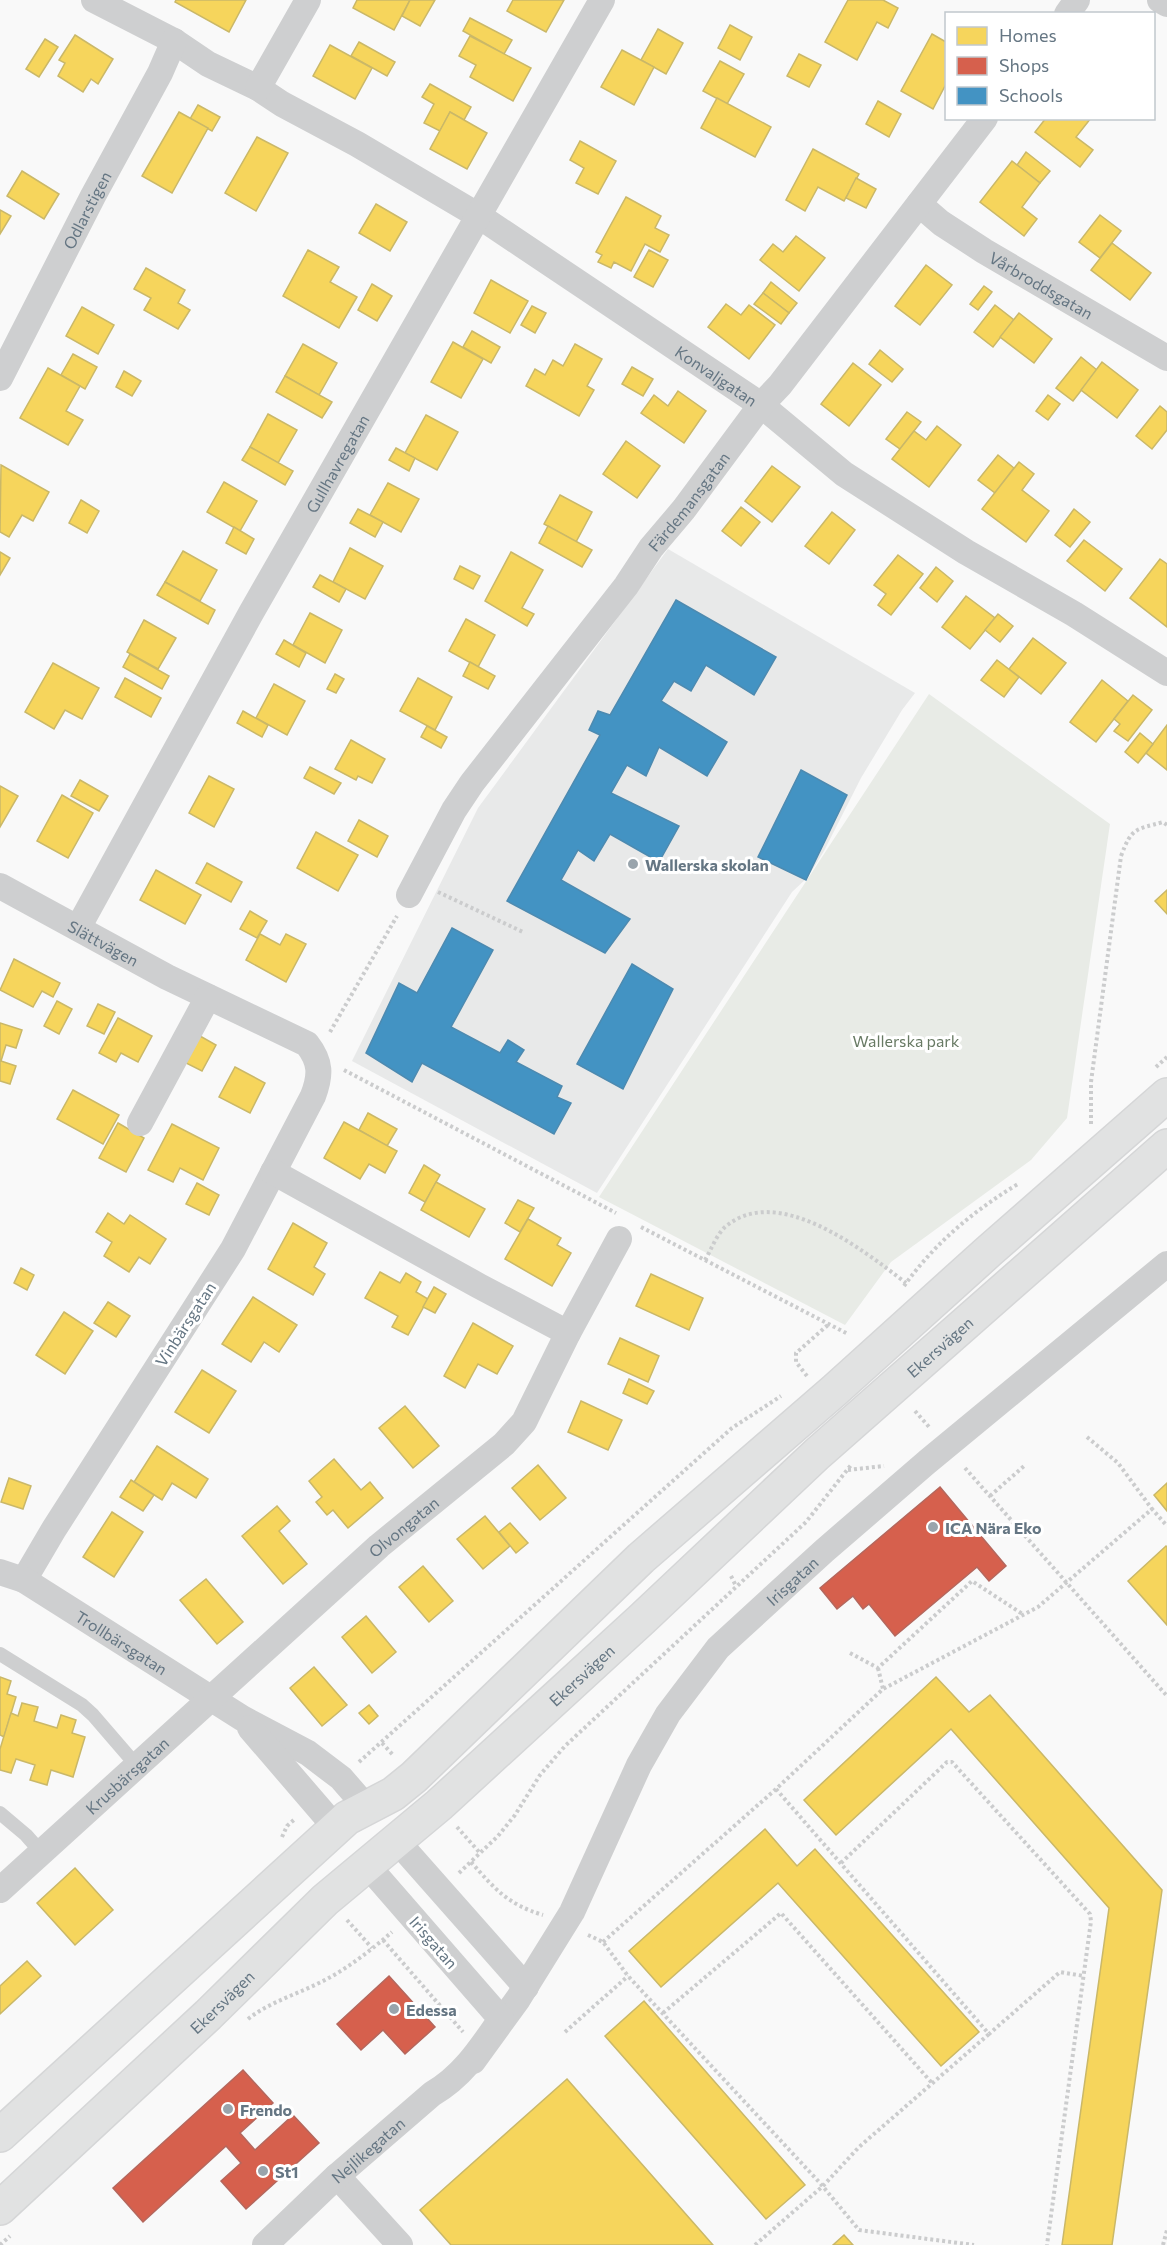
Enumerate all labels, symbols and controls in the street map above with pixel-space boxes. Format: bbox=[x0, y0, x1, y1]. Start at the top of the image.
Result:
legend bbox=[945, 12, 1155, 120]
text: Homes bbox=[999, 24, 1057, 46]
text: Shops bbox=[999, 54, 1049, 76]
text: Schools bbox=[999, 84, 1063, 106]
street label: Odlarstigen bbox=[58, 168, 114, 252]
street label: Vårbroddsgatan bbox=[986, 247, 1097, 322]
street label: Konvaljgatan bbox=[672, 341, 761, 409]
street label: Gullhavregatan bbox=[301, 411, 372, 516]
street label: Färdemansgatan bbox=[643, 448, 733, 555]
place label: Wallerska skolan bbox=[645, 855, 769, 874]
marker: Wallerska skolan bbox=[626, 857, 640, 871]
street label: Slättvägen bbox=[65, 916, 142, 969]
park label: Wallerska park bbox=[853, 1031, 960, 1050]
street label: Vinbärsgatan bbox=[151, 1278, 219, 1370]
street label: Ekersvägen bbox=[902, 1312, 976, 1381]
street label: Olvongatan bbox=[364, 1492, 442, 1561]
place label: ICA Nära Eko bbox=[945, 1518, 1042, 1537]
marker: ICA Nära Eko bbox=[926, 1520, 940, 1534]
street label: Irisgatan bbox=[762, 1552, 822, 1609]
street label: Trollbärsgatan bbox=[72, 1606, 171, 1678]
street label: Ekersvägen bbox=[545, 1640, 618, 1709]
street label: Krusbärsgatan bbox=[81, 1733, 172, 1818]
street label: Irisgatan bbox=[406, 1912, 462, 1972]
street label: Ekersvägen bbox=[186, 1966, 258, 2037]
place label: Edessa bbox=[406, 2000, 457, 2019]
marker: Edessa bbox=[387, 2002, 401, 2016]
place label: Frendo bbox=[240, 2100, 293, 2119]
marker: Frendo bbox=[221, 2102, 235, 2116]
street label: Nejlikegatan bbox=[327, 2113, 408, 2186]
place label: St1 bbox=[275, 2162, 298, 2181]
marker: St1 bbox=[256, 2164, 270, 2178]

